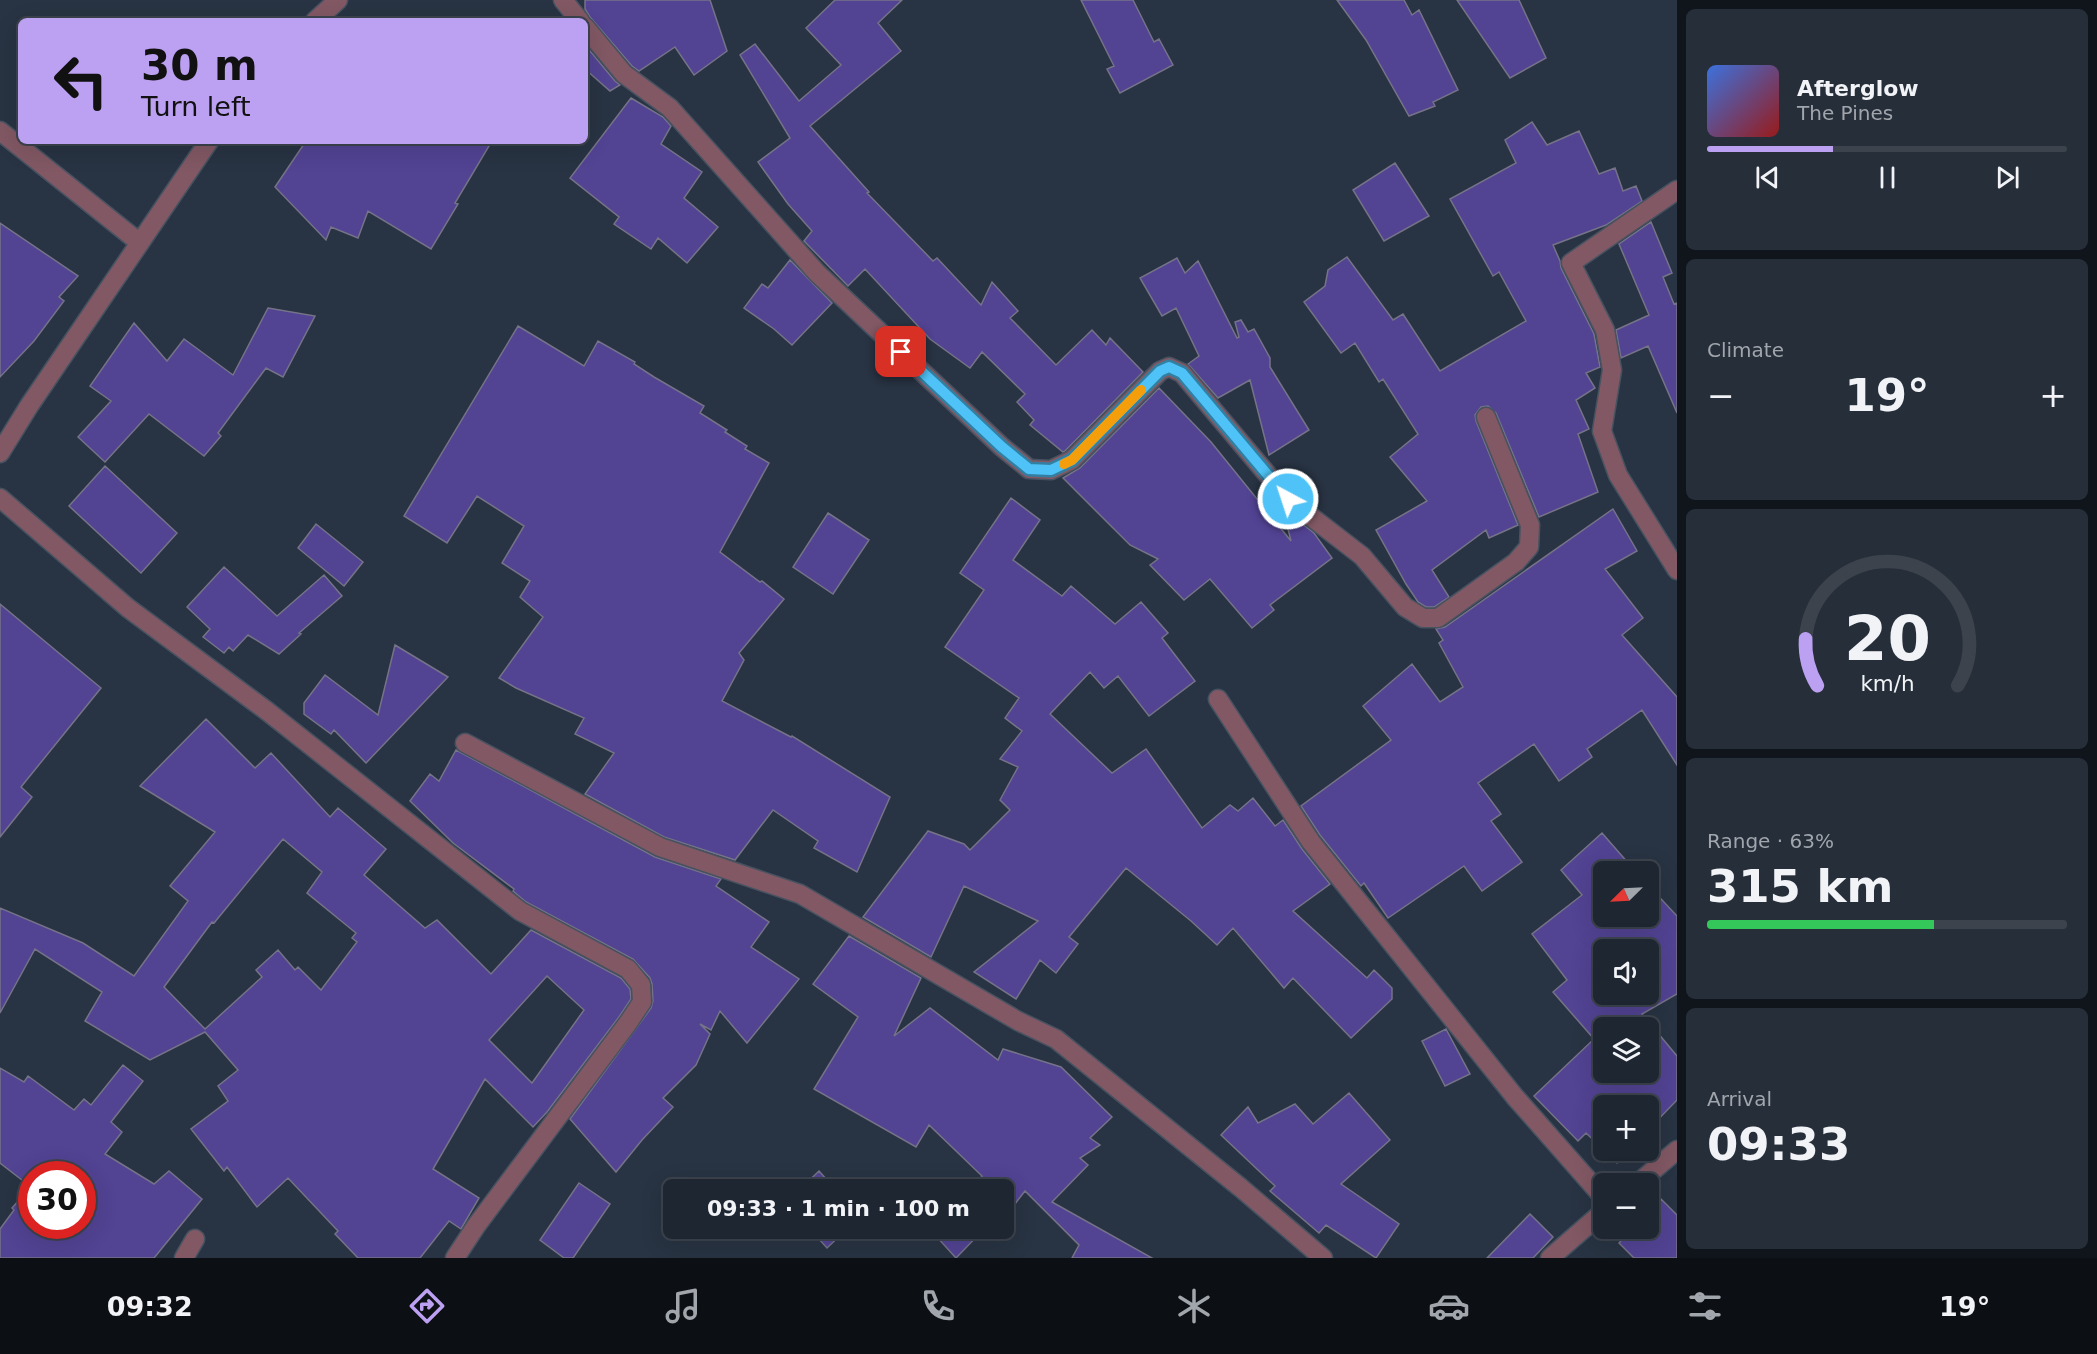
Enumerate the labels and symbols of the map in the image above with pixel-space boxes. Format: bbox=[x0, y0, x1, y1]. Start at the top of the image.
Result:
pin bbox=[875, 326, 926, 377]
position arrow bbox=[1256, 467, 1320, 531]
north arrow bbox=[1593, 861, 1659, 927]
speed limit sign: 30 bbox=[18, 1161, 96, 1239]

